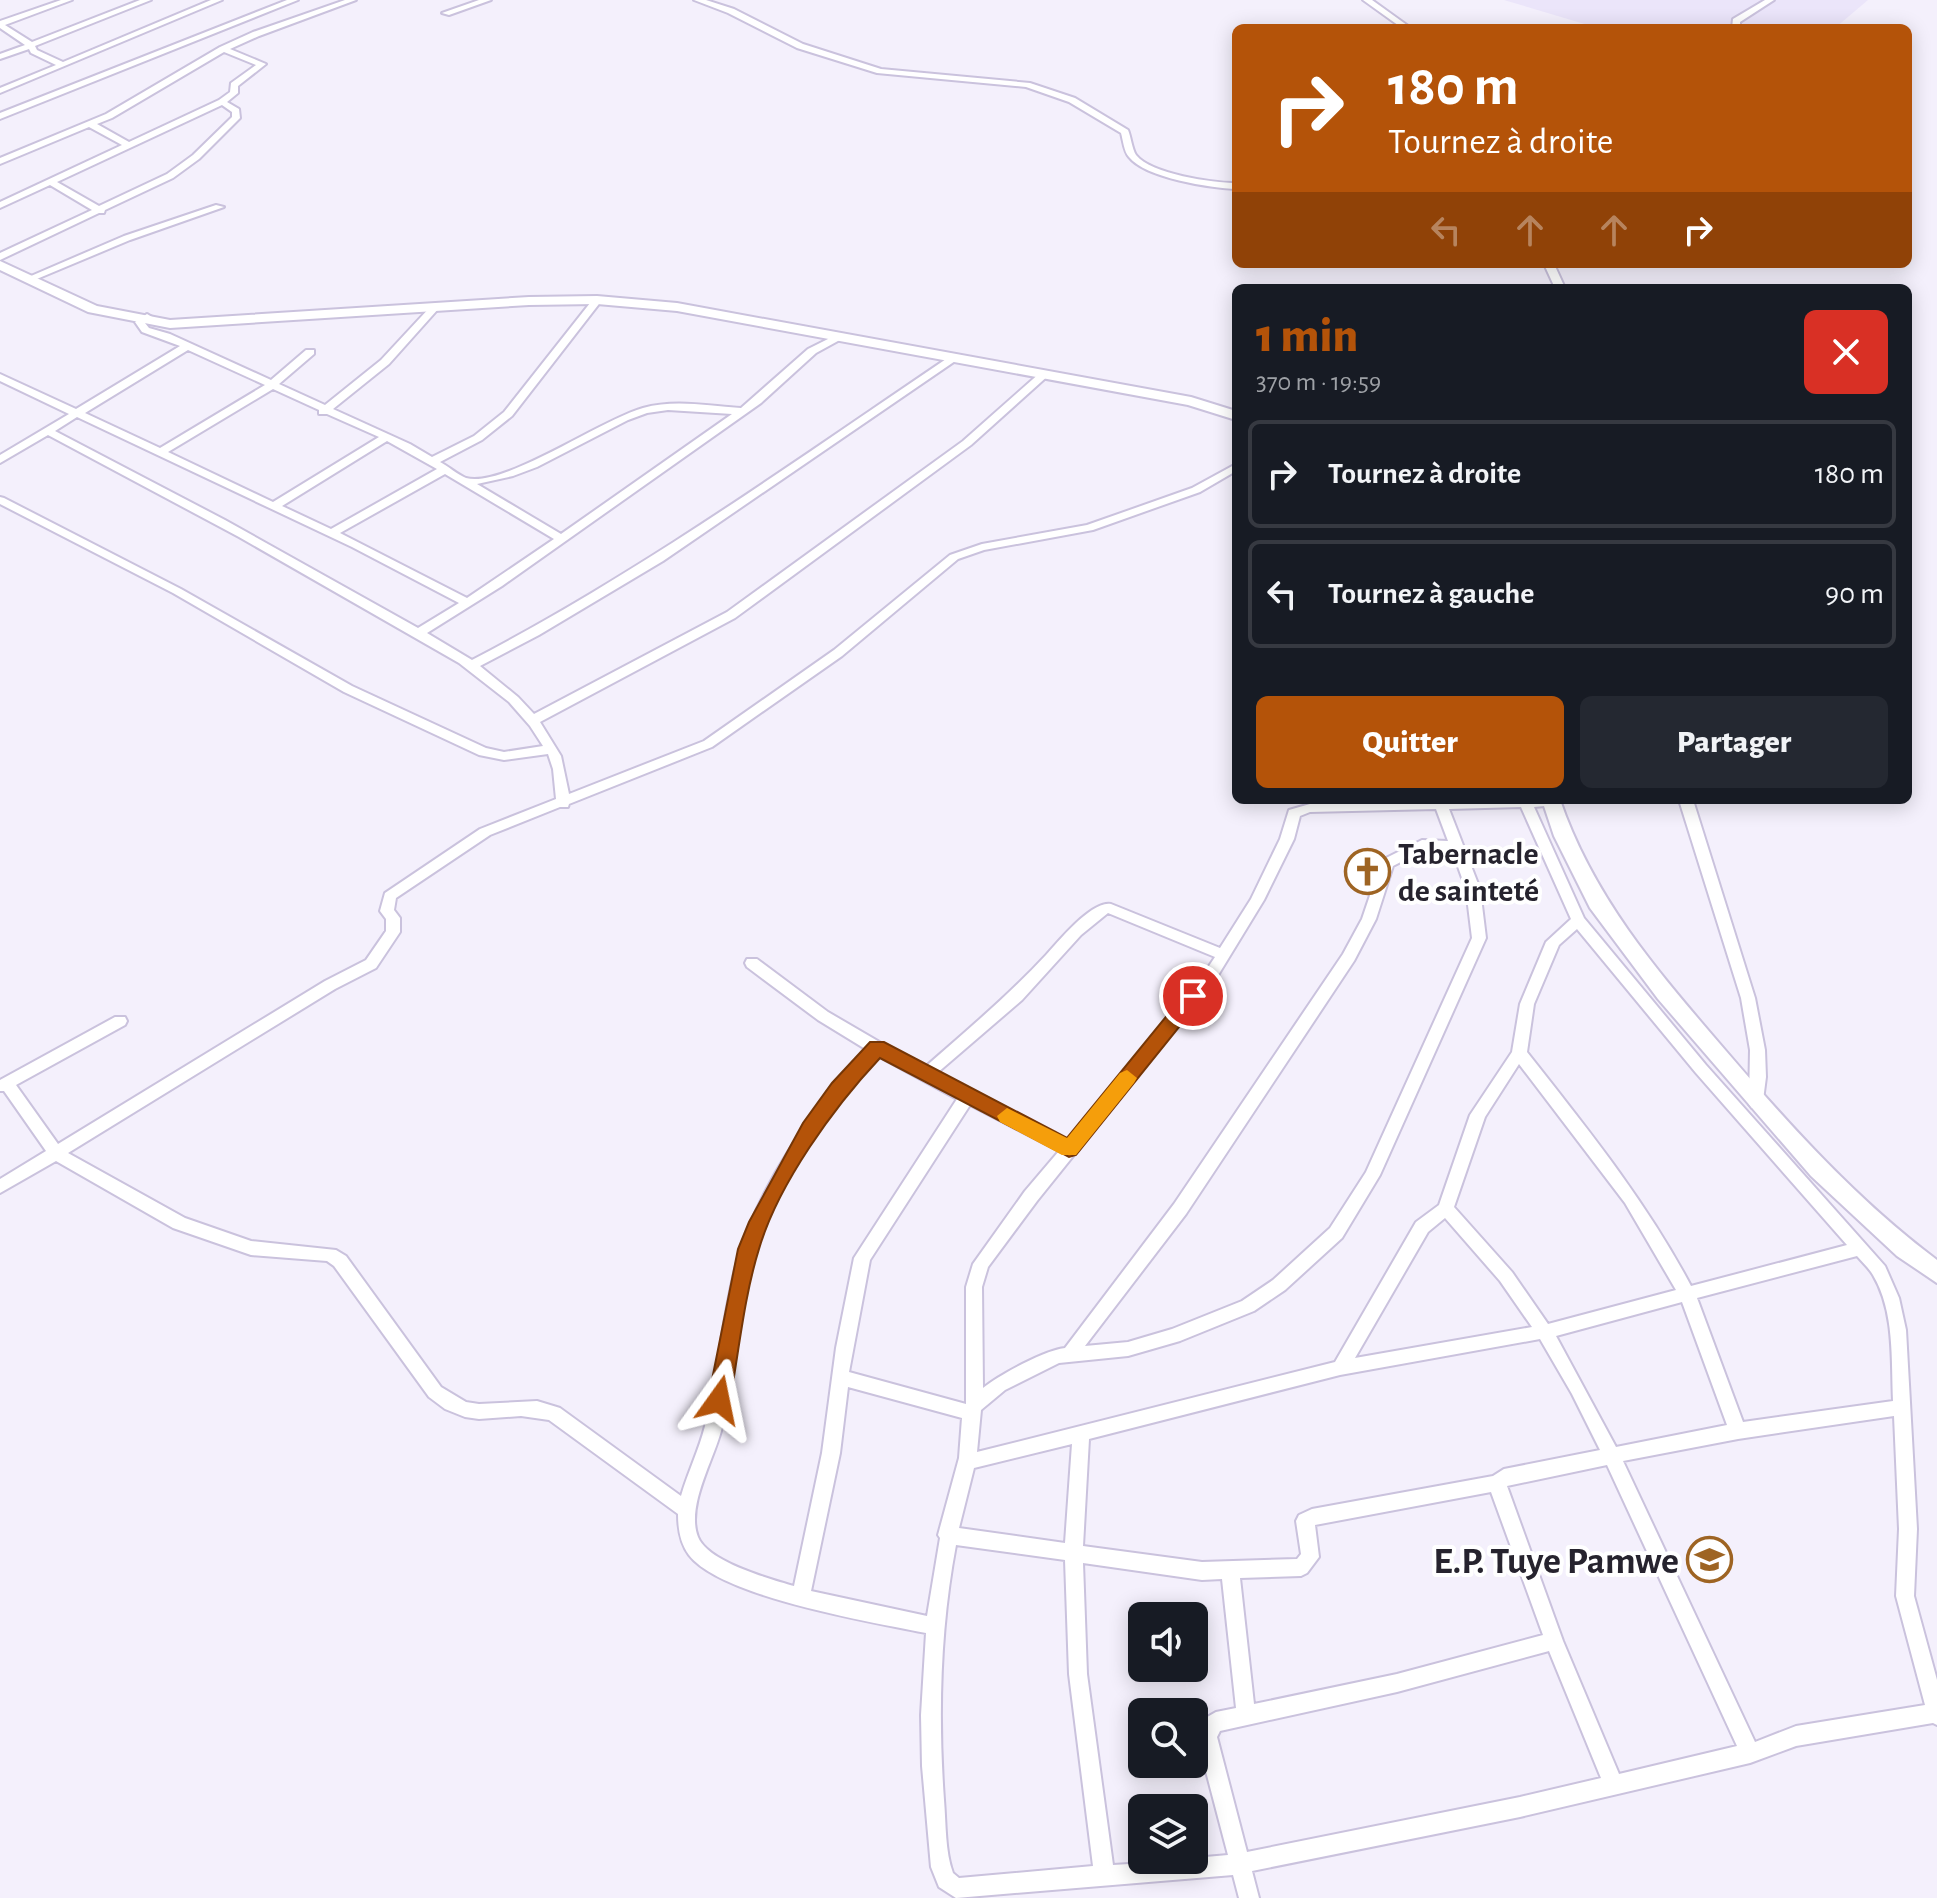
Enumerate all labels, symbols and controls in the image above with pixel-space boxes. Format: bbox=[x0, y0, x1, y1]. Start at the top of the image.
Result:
icon: right bbox=[1256, 56, 1360, 160]
text: 180 m bbox=[1388, 59, 1519, 115]
text: Tournez à droite bbox=[1388, 124, 1613, 160]
icon: left bbox=[1424, 208, 1468, 252]
icon: ahead bbox=[1508, 208, 1552, 252]
icon: ahead bbox=[1592, 208, 1636, 252]
icon: right bbox=[1676, 208, 1720, 252]
button: close bbox=[1804, 310, 1888, 394]
text: 1 min bbox=[1256, 313, 1358, 361]
text: 370 m · 19:59 bbox=[1256, 369, 1381, 395]
icon: right bbox=[1260, 452, 1304, 496]
text: Tournez à droite bbox=[1328, 459, 1521, 489]
text: 180 m bbox=[1815, 459, 1884, 489]
icon: left bbox=[1260, 572, 1304, 616]
text: Tournez à gauche bbox=[1328, 579, 1535, 609]
text: 90 m bbox=[1825, 579, 1884, 609]
button: Quitter bbox=[1256, 696, 1564, 788]
button: Partager bbox=[1580, 696, 1888, 788]
place label: Tabernacle de sainteté bbox=[1398, 838, 1539, 907]
church icon: Tabernacle de sainteté bbox=[1343, 847, 1391, 895]
pin bbox=[1159, 962, 1227, 1030]
icon: arrive bbox=[1171, 974, 1215, 1018]
position arrow bbox=[677, 1358, 761, 1442]
school or university icon: E.P. Tuye Pamwe bbox=[1686, 1536, 1734, 1584]
place label: E.P. Tuye Pamwe bbox=[1433, 1543, 1679, 1581]
map controls bbox=[1128, 1602, 1208, 1874]
button: sound bbox=[1128, 1602, 1208, 1682]
button: search bbox=[1128, 1698, 1208, 1778]
button: layers bbox=[1128, 1794, 1208, 1874]

